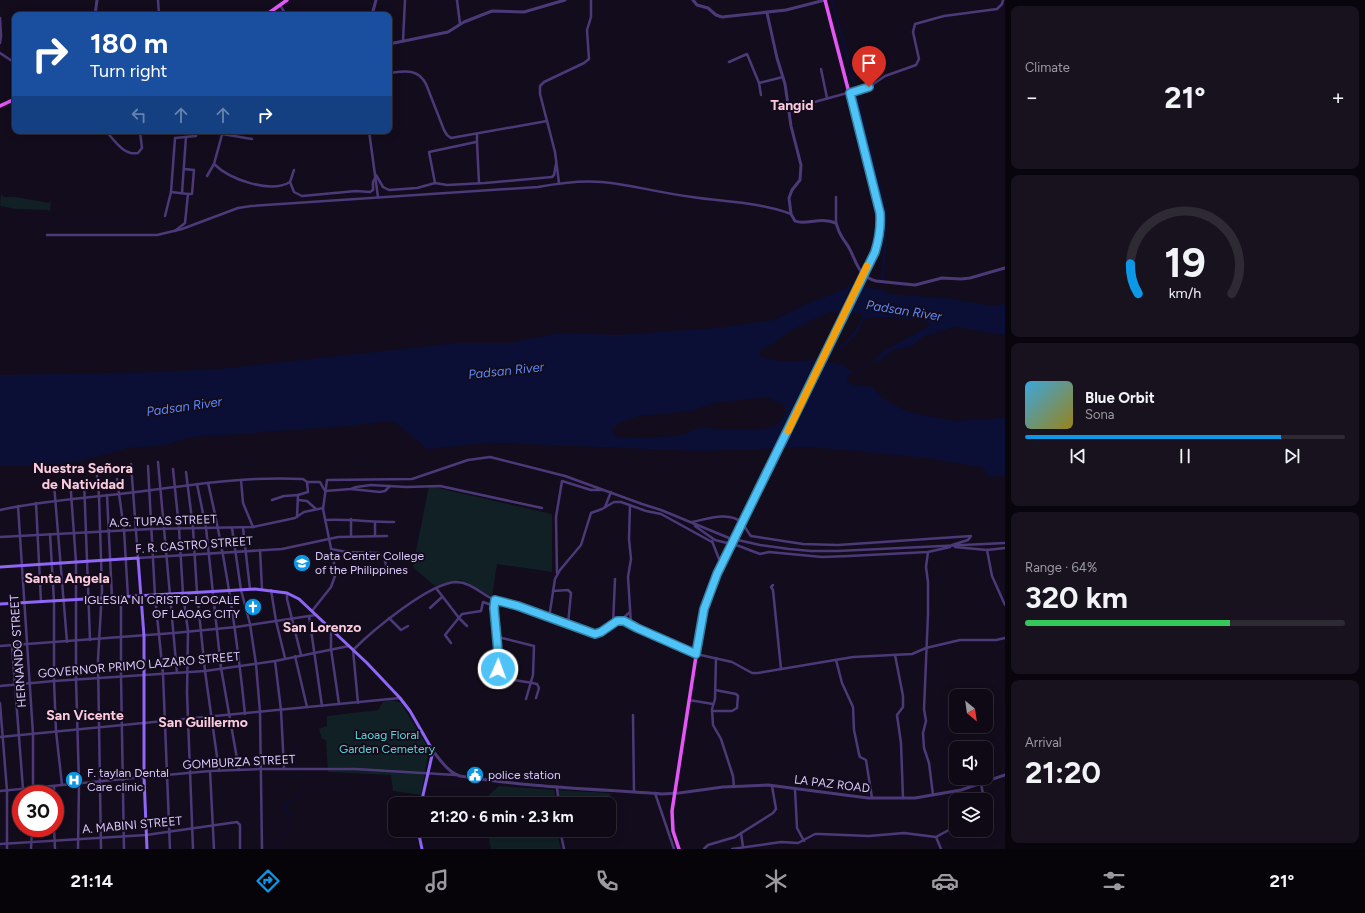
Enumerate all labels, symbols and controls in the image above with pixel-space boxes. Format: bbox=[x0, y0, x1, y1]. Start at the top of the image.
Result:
text: 180 m bbox=[90, 26, 168, 60]
icon: right bbox=[24, 28, 76, 80]
pin bbox=[852, 46, 886, 87]
icon: arrive bbox=[858, 52, 880, 74]
text: Turn right bbox=[90, 60, 167, 82]
text: Climate bbox=[1025, 60, 1070, 75]
text: 21° bbox=[1164, 79, 1206, 116]
text: − bbox=[1025, 84, 1039, 111]
text: + bbox=[1331, 84, 1345, 111]
district label: Tangid bbox=[770, 97, 814, 114]
icon: left bbox=[128, 104, 150, 126]
icon: ahead bbox=[170, 104, 192, 126]
icon: ahead bbox=[212, 104, 234, 126]
icon: right bbox=[254, 104, 276, 126]
text: 19 bbox=[1164, 237, 1206, 287]
text: km/h bbox=[1169, 283, 1201, 301]
water label: Padsan River bbox=[865, 297, 943, 324]
water label: Padsan River bbox=[467, 359, 545, 382]
text: Blue Orbit bbox=[1085, 389, 1155, 407]
water label: Padsan River bbox=[145, 394, 223, 419]
text: Sona bbox=[1085, 407, 1114, 422]
icon: previous bbox=[1067, 445, 1089, 467]
icon: pause bbox=[1174, 445, 1196, 467]
icon: next bbox=[1281, 445, 1303, 467]
district label: Nuestra Señora de Natividad bbox=[33, 460, 133, 493]
street label: A.G. TUPAS STREET bbox=[109, 512, 218, 530]
street label: F. R. CASTRO STREET bbox=[135, 534, 254, 556]
place label: Data Center College of the Philippines bbox=[315, 549, 424, 577]
school or university icon: Data Center College of the Philippines bbox=[292, 553, 312, 573]
text: Range · 64% bbox=[1025, 560, 1097, 575]
district label: Santa Angela bbox=[24, 570, 110, 587]
text: 320 km bbox=[1025, 579, 1128, 616]
place label: IGLESIA NI CRISTO-LOCALE OF LAOAG CITY bbox=[84, 593, 241, 621]
street label: HERNANDO STREET bbox=[7, 594, 29, 708]
church icon: IGLESIA NI CRISTO-LOCALE OF LAOAG CITY bbox=[243, 597, 263, 617]
district label: San Lorenzo bbox=[283, 619, 361, 636]
position arrow bbox=[477, 648, 519, 690]
street label: GOVERNOR PRIMO LAZARO STREET bbox=[37, 649, 241, 681]
north arrow bbox=[949, 689, 993, 733]
map controls bbox=[949, 689, 993, 837]
district label: San Vicente bbox=[46, 707, 124, 724]
district label: San Guillermo bbox=[158, 714, 248, 731]
park label: Laoag Floral Garden Cemetery bbox=[339, 728, 436, 756]
text: Arrival bbox=[1025, 735, 1062, 750]
button: sound bbox=[949, 741, 993, 785]
street label: GOMBURZA STREET bbox=[182, 752, 296, 772]
text: 21:20 bbox=[1025, 754, 1101, 791]
public building icon: police station bbox=[465, 765, 485, 785]
place label: F. taylan Dental Care clinic bbox=[87, 766, 169, 794]
place label: police station bbox=[488, 768, 561, 782]
hospital icon: F. taylan Dental Care clinic bbox=[64, 770, 84, 790]
street label: LA PAZ ROAD bbox=[793, 772, 871, 796]
speed limit sign: 30 bbox=[12, 785, 64, 837]
button: layers bbox=[949, 793, 993, 837]
text: 21:20 · 6 min · 2.3 km bbox=[430, 808, 574, 826]
street label: A. MABINI STREET bbox=[81, 814, 183, 836]
icon: directions bbox=[254, 867, 282, 895]
icon: music bbox=[423, 867, 451, 895]
icon: phone bbox=[593, 867, 621, 895]
icon: climate bbox=[762, 867, 790, 895]
icon: car bbox=[931, 867, 959, 895]
icon: filters bbox=[1100, 867, 1128, 895]
text: 21:14 bbox=[71, 870, 113, 892]
text: 21° bbox=[1269, 870, 1294, 892]

